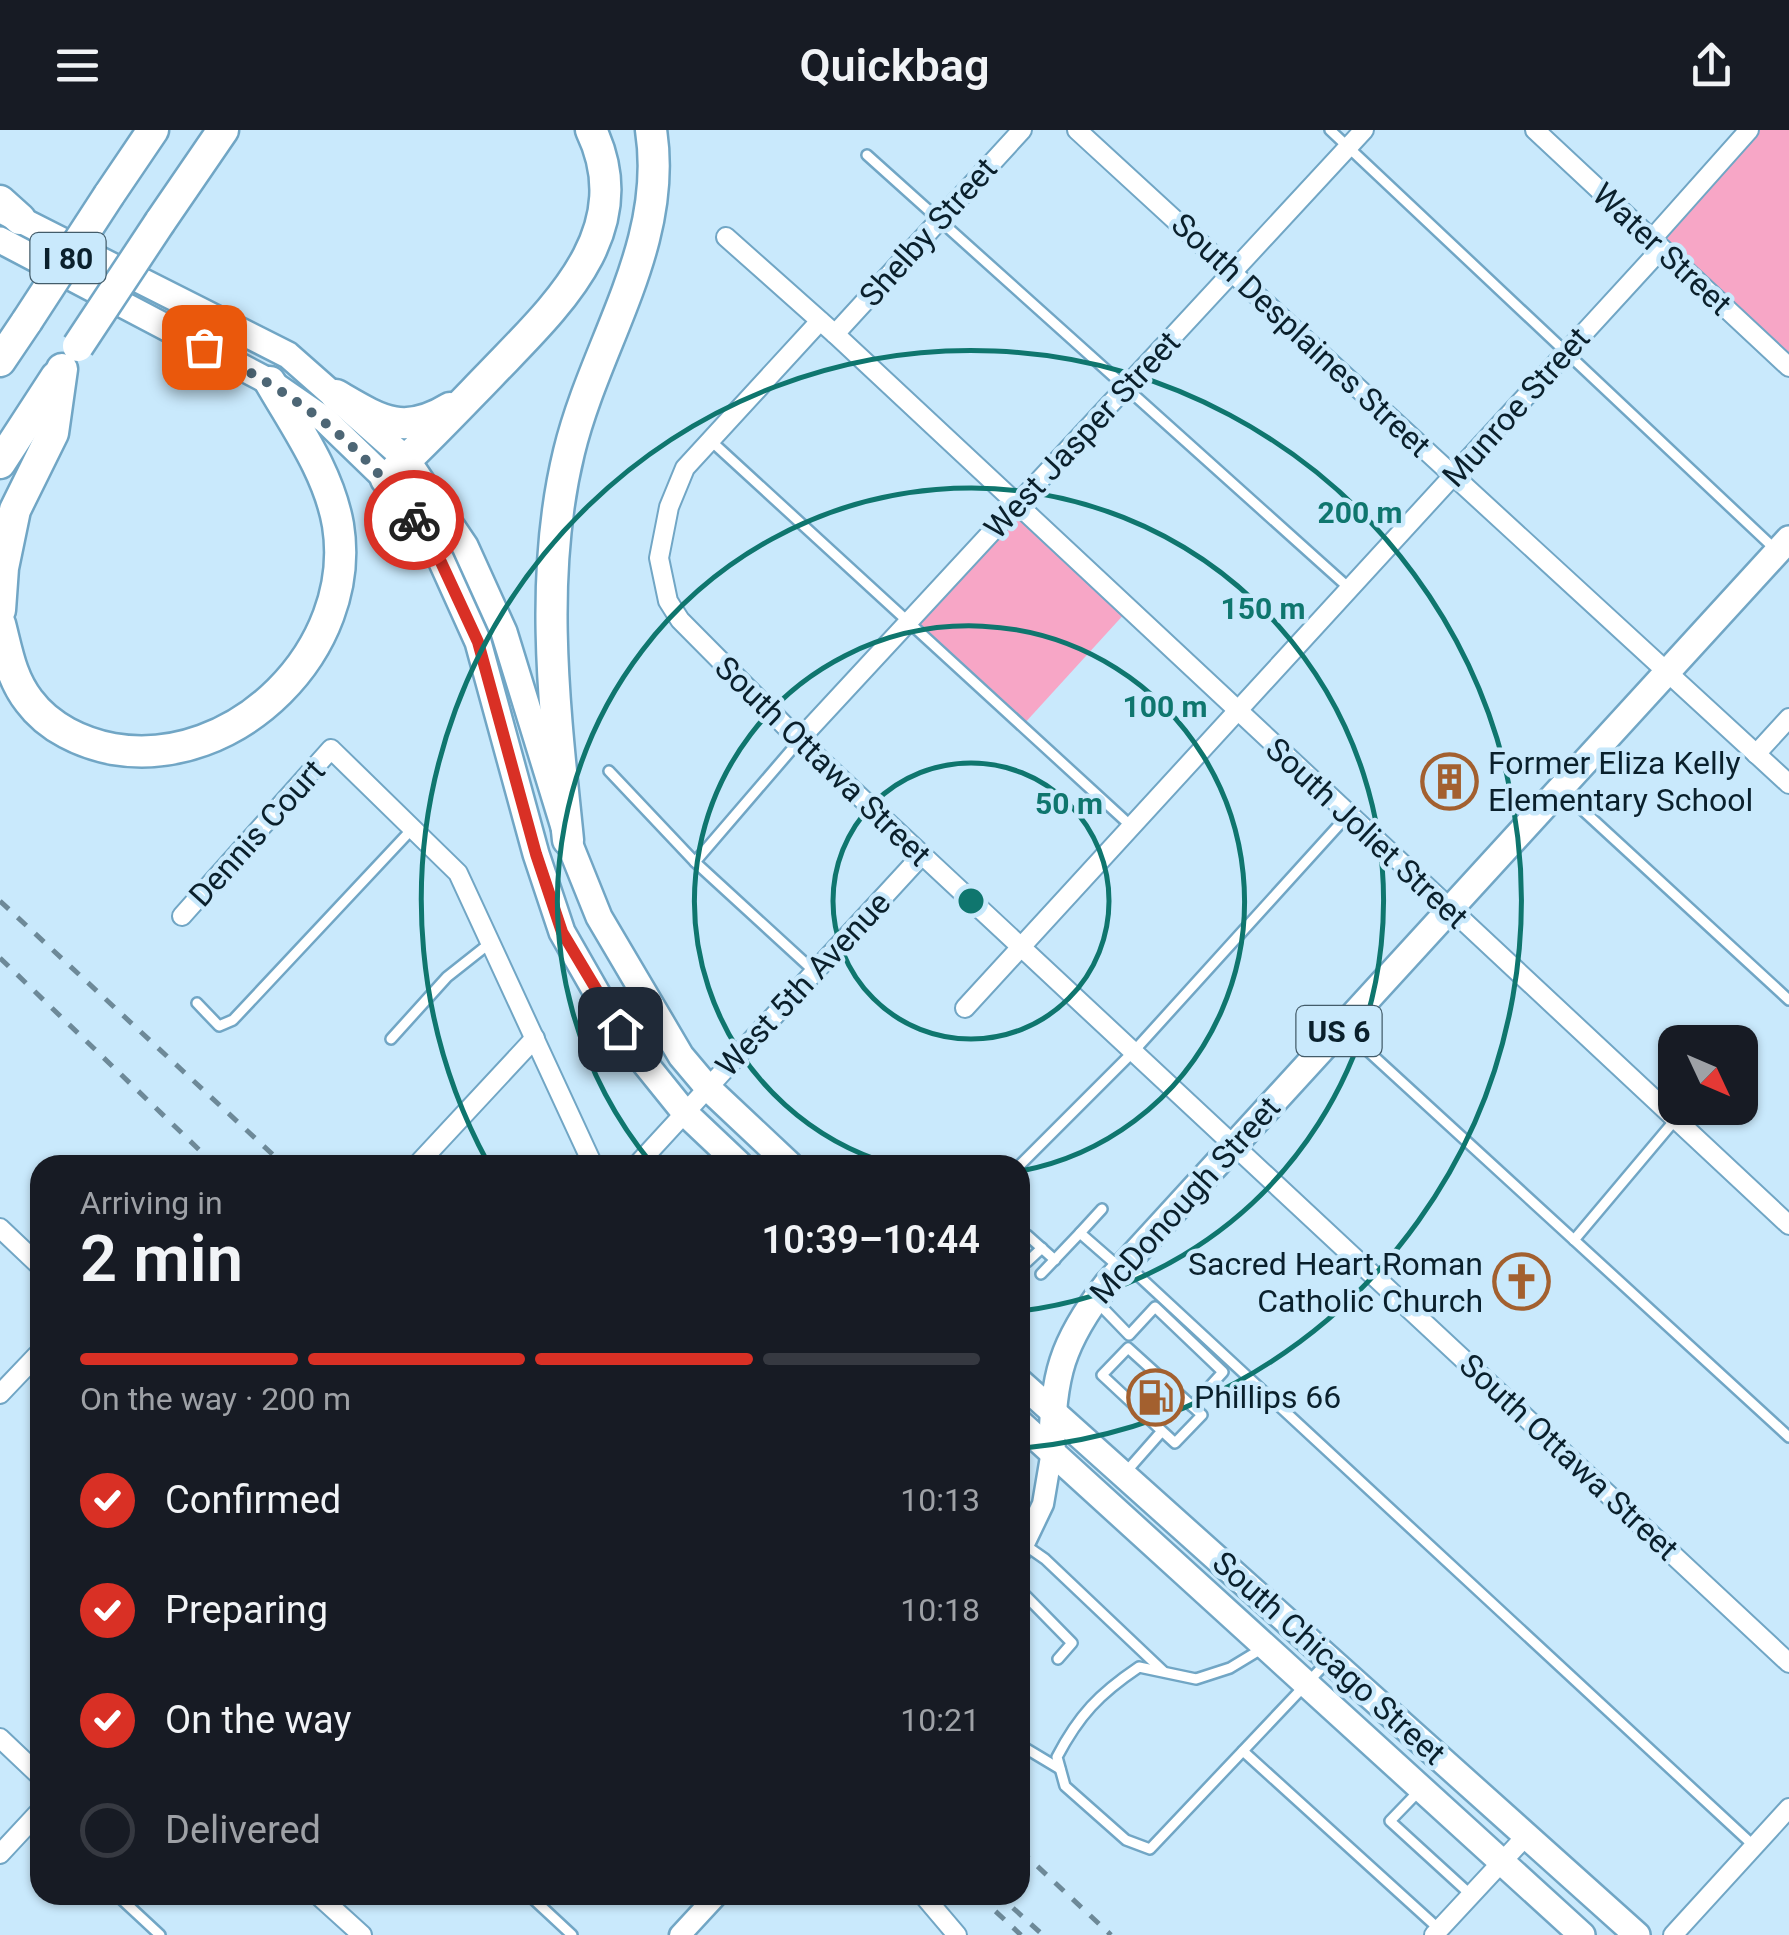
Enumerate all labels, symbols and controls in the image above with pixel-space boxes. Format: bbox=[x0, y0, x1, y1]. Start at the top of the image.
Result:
icon: menu bbox=[50, 38, 105, 93]
icon: share bbox=[1684, 38, 1739, 93]
text: Quickbag bbox=[799, 39, 990, 92]
street label: Shelby Street bbox=[851, 150, 1005, 314]
street label: Water Street bbox=[1585, 175, 1739, 323]
street label: South Desplaines Street bbox=[1164, 205, 1438, 465]
road number: I 80 bbox=[30, 233, 106, 283]
pin bbox=[162, 305, 247, 390]
street label: Munroe Street bbox=[1435, 319, 1597, 495]
icon: bag bbox=[177, 320, 232, 375]
street label: West Jasper Street bbox=[976, 323, 1188, 547]
courier bbox=[364, 470, 464, 570]
icon: bike bbox=[387, 493, 442, 548]
text: 200 m bbox=[1317, 495, 1403, 530]
text: 150 m bbox=[1220, 591, 1306, 626]
street label: South Ottawa Street bbox=[707, 648, 939, 874]
text: 100 m bbox=[1122, 689, 1208, 724]
street label: South Joliet Street bbox=[1258, 730, 1476, 936]
place label: Former Eliza Kelly Elementary School bbox=[1488, 744, 1753, 819]
building icon: Former Eliza Kelly Elementary School bbox=[1419, 751, 1479, 811]
street label: Dennis Court bbox=[181, 752, 333, 914]
text: 50 m bbox=[1035, 786, 1103, 821]
centre of rings bbox=[953, 883, 989, 919]
street label: West 5th Avenue bbox=[708, 884, 898, 1084]
pin bbox=[578, 987, 663, 1072]
icon: home bbox=[593, 1002, 648, 1057]
road number: US 6 bbox=[1296, 1006, 1382, 1056]
north arrow bbox=[1658, 1025, 1758, 1125]
map controls bbox=[1658, 1025, 1758, 1125]
street label: McDonough Street bbox=[1082, 1089, 1288, 1311]
text: Arriving in bbox=[80, 1184, 223, 1222]
text: 10:39–10:44 bbox=[761, 1218, 980, 1262]
text: 2 min bbox=[80, 1221, 243, 1297]
place label: Sacred Heart Roman Catholic Church bbox=[1188, 1245, 1483, 1320]
church icon: Sacred Heart Roman Catholic Church bbox=[1492, 1252, 1552, 1312]
street label: South Ottawa Street bbox=[1452, 1346, 1686, 1568]
fuel station icon: Phillips 66 bbox=[1125, 1367, 1185, 1427]
place label: Phillips 66 bbox=[1194, 1378, 1341, 1416]
text: On the way · 200 m bbox=[80, 1380, 351, 1418]
icon: check bbox=[80, 1473, 135, 1528]
text: Confirmed bbox=[165, 1478, 341, 1522]
text: 10:13 bbox=[900, 1481, 980, 1519]
street label: South Chicago Street bbox=[1205, 1544, 1453, 1772]
icon: check bbox=[80, 1583, 135, 1638]
text: Preparing bbox=[165, 1588, 328, 1632]
text: 10:18 bbox=[900, 1591, 980, 1629]
icon: check bbox=[80, 1693, 135, 1748]
text: On the way bbox=[165, 1698, 351, 1742]
text: 10:21 bbox=[900, 1701, 980, 1739]
text: Delivered bbox=[165, 1808, 321, 1852]

